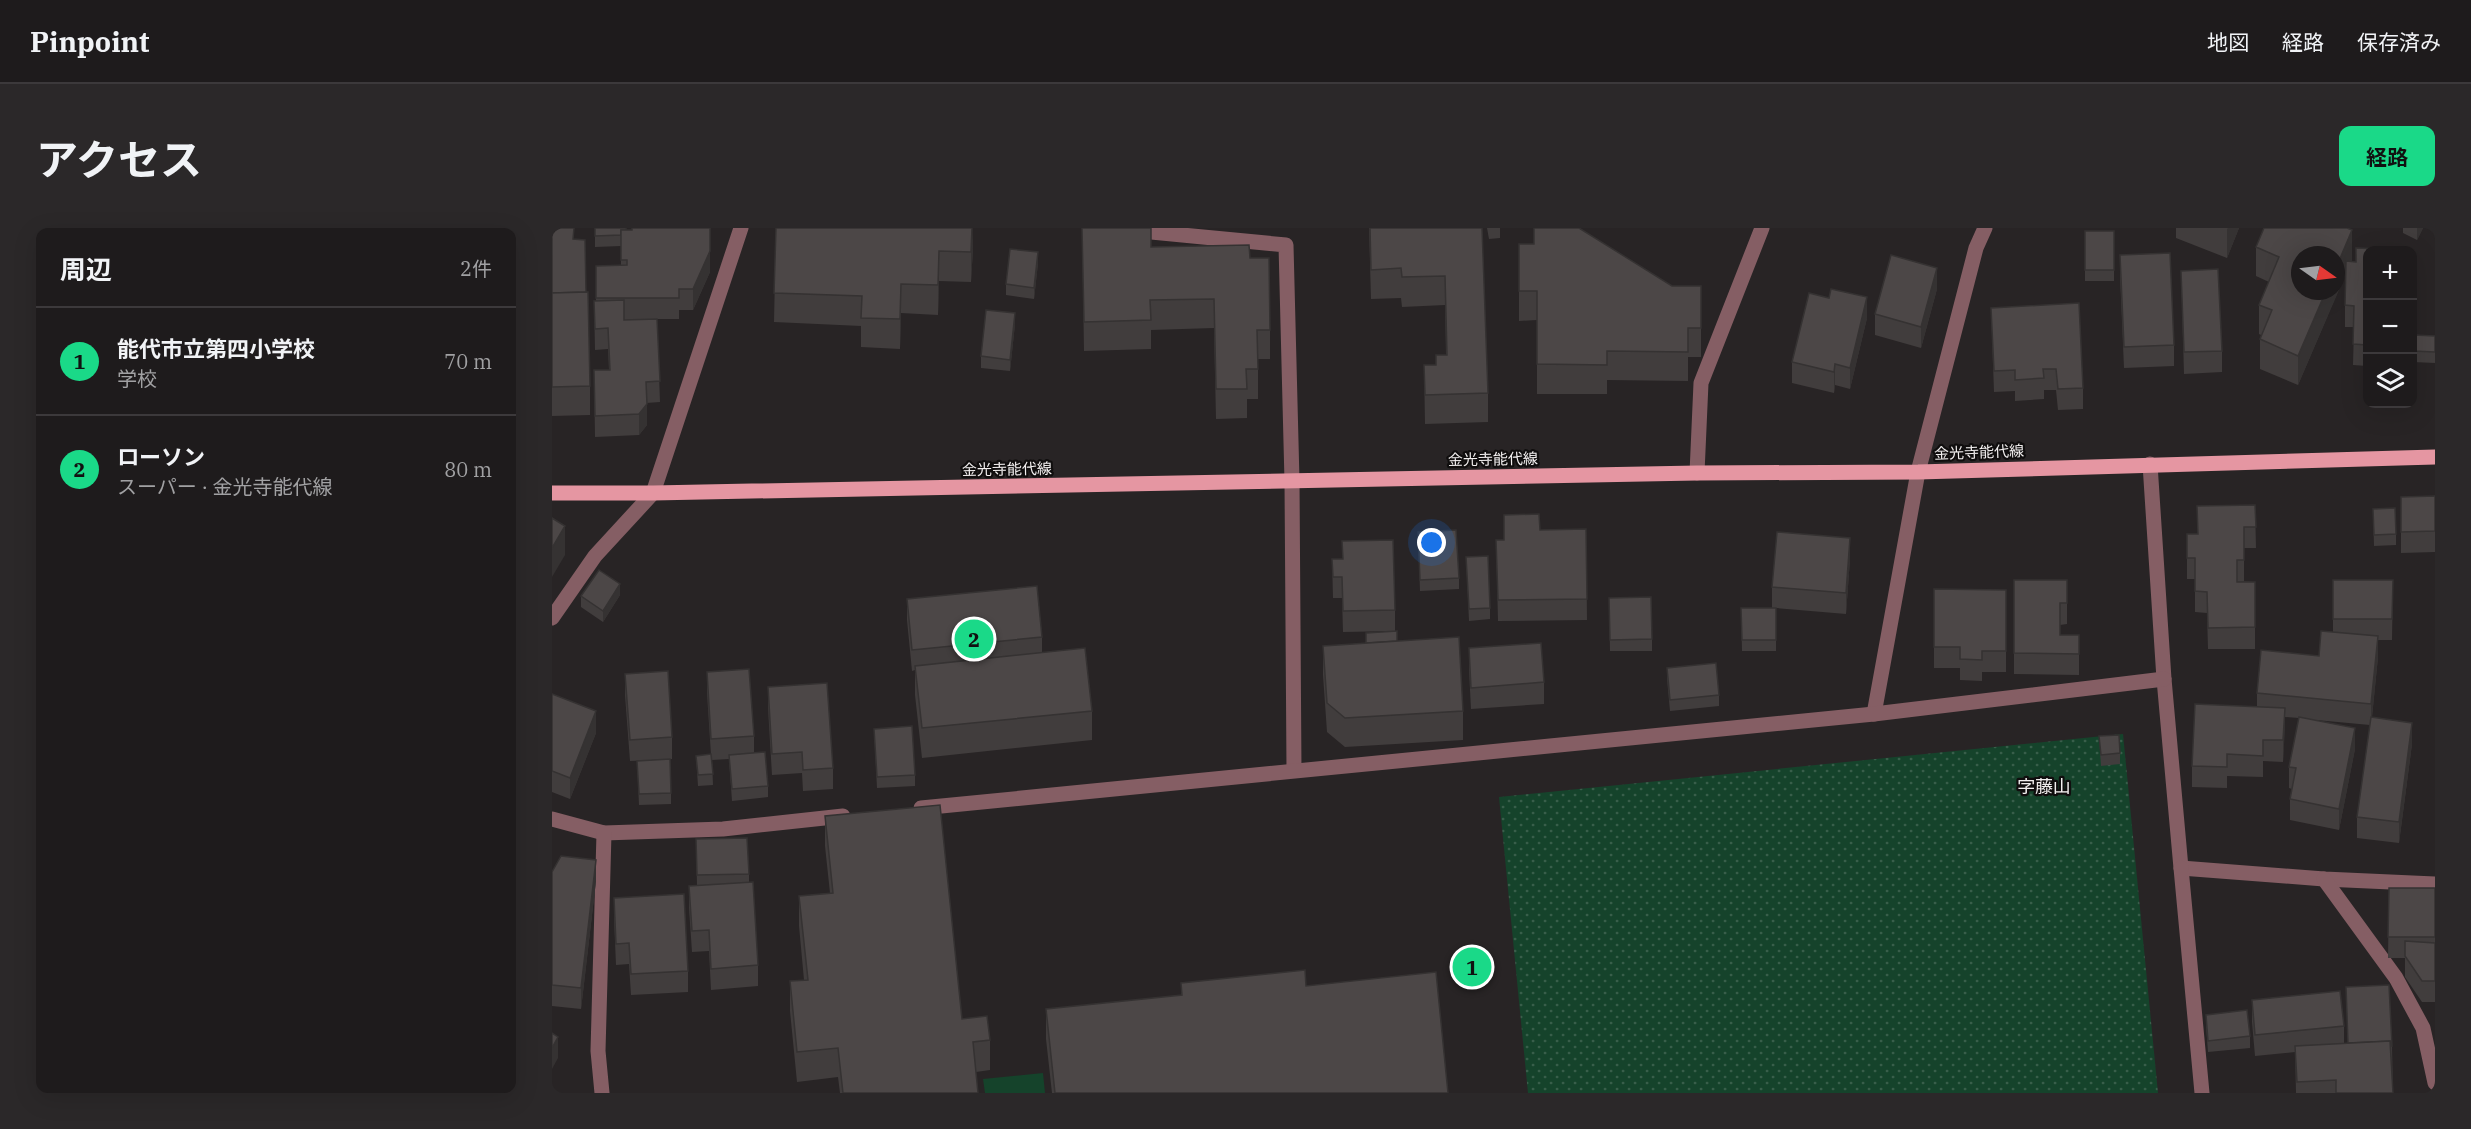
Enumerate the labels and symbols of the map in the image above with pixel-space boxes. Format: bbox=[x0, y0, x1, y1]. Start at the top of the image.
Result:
north arrow bbox=[2291, 246, 2345, 300]
street label: 金光寺能代線 bbox=[1934, 441, 2024, 463]
street label: 金光寺能代線 bbox=[1448, 449, 1538, 469]
street label: 金光寺能代線 bbox=[962, 459, 1052, 479]
your location bbox=[1417, 528, 1446, 557]
pin: 2 bbox=[954, 616, 994, 662]
district label: 字藤山 bbox=[2017, 775, 2071, 798]
pin: 1 bbox=[1452, 944, 1492, 990]

